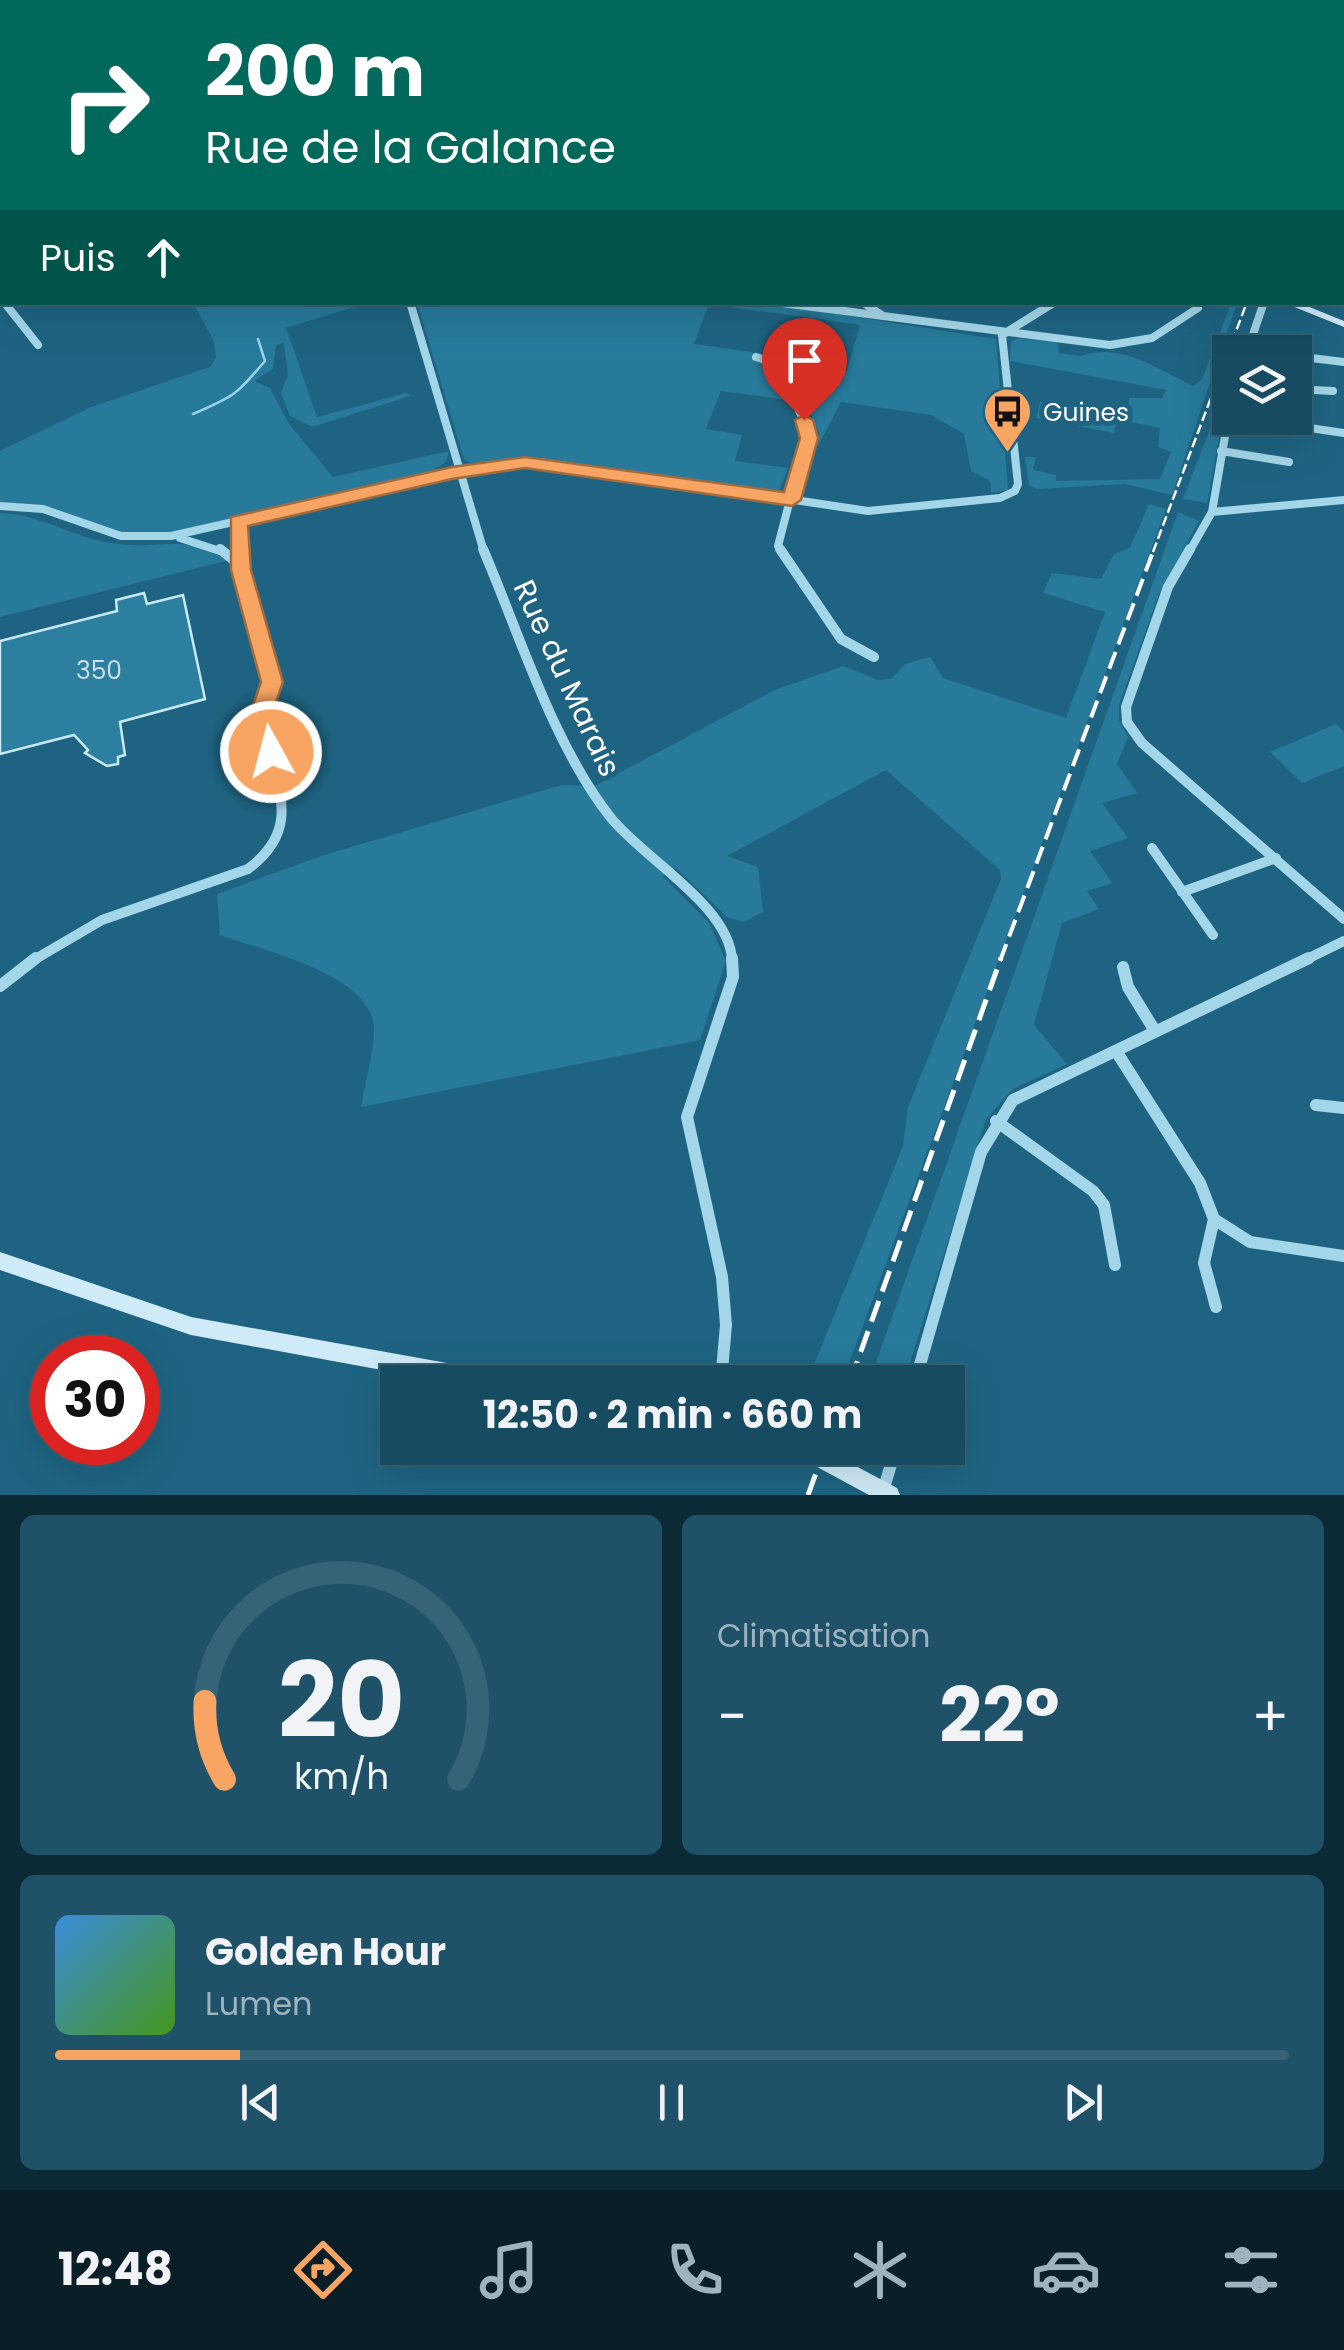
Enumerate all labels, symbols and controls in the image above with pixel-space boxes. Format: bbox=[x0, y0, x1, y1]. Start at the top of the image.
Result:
text: 200 m bbox=[205, 22, 425, 121]
icon: right bbox=[40, 40, 170, 170]
text: Rue de la Galance bbox=[205, 116, 616, 179]
icon: ahead bbox=[136, 230, 191, 285]
text: Puis bbox=[40, 231, 116, 284]
pin bbox=[762, 318, 847, 421]
icon: arrive bbox=[777, 333, 832, 388]
map controls bbox=[1212, 335, 1312, 435]
button: layers bbox=[1212, 335, 1312, 435]
bus stop icon: Guines bbox=[982, 386, 1034, 454]
place label: Guines bbox=[1043, 395, 1129, 430]
street label: Rue du Marais bbox=[503, 573, 631, 783]
house number: 350 bbox=[76, 653, 122, 688]
position arrow bbox=[219, 700, 323, 804]
speed limit sign: 30 bbox=[30, 1335, 160, 1465]
text: 12:50 · 2 min · 660 m bbox=[483, 1388, 862, 1441]
text: Climatisation bbox=[717, 1613, 930, 1658]
text: 20 bbox=[277, 1628, 405, 1773]
text: 22° bbox=[939, 1663, 1060, 1768]
text: − bbox=[717, 1678, 747, 1755]
text: + bbox=[1251, 1678, 1289, 1755]
text: km/h bbox=[293, 1751, 389, 1802]
text: Golden Hour bbox=[205, 1925, 446, 1978]
text: Lumen bbox=[205, 1981, 313, 2026]
icon: previous bbox=[233, 2075, 288, 2130]
icon: pause bbox=[644, 2075, 699, 2130]
icon: next bbox=[1056, 2075, 1111, 2130]
icon: directions bbox=[288, 2235, 358, 2305]
icon: music bbox=[474, 2235, 544, 2305]
icon: phone bbox=[660, 2235, 730, 2305]
icon: climate bbox=[845, 2235, 915, 2305]
icon: car bbox=[1031, 2235, 1101, 2305]
icon: filters bbox=[1216, 2235, 1286, 2305]
text: 12:48 bbox=[58, 2238, 173, 2301]

